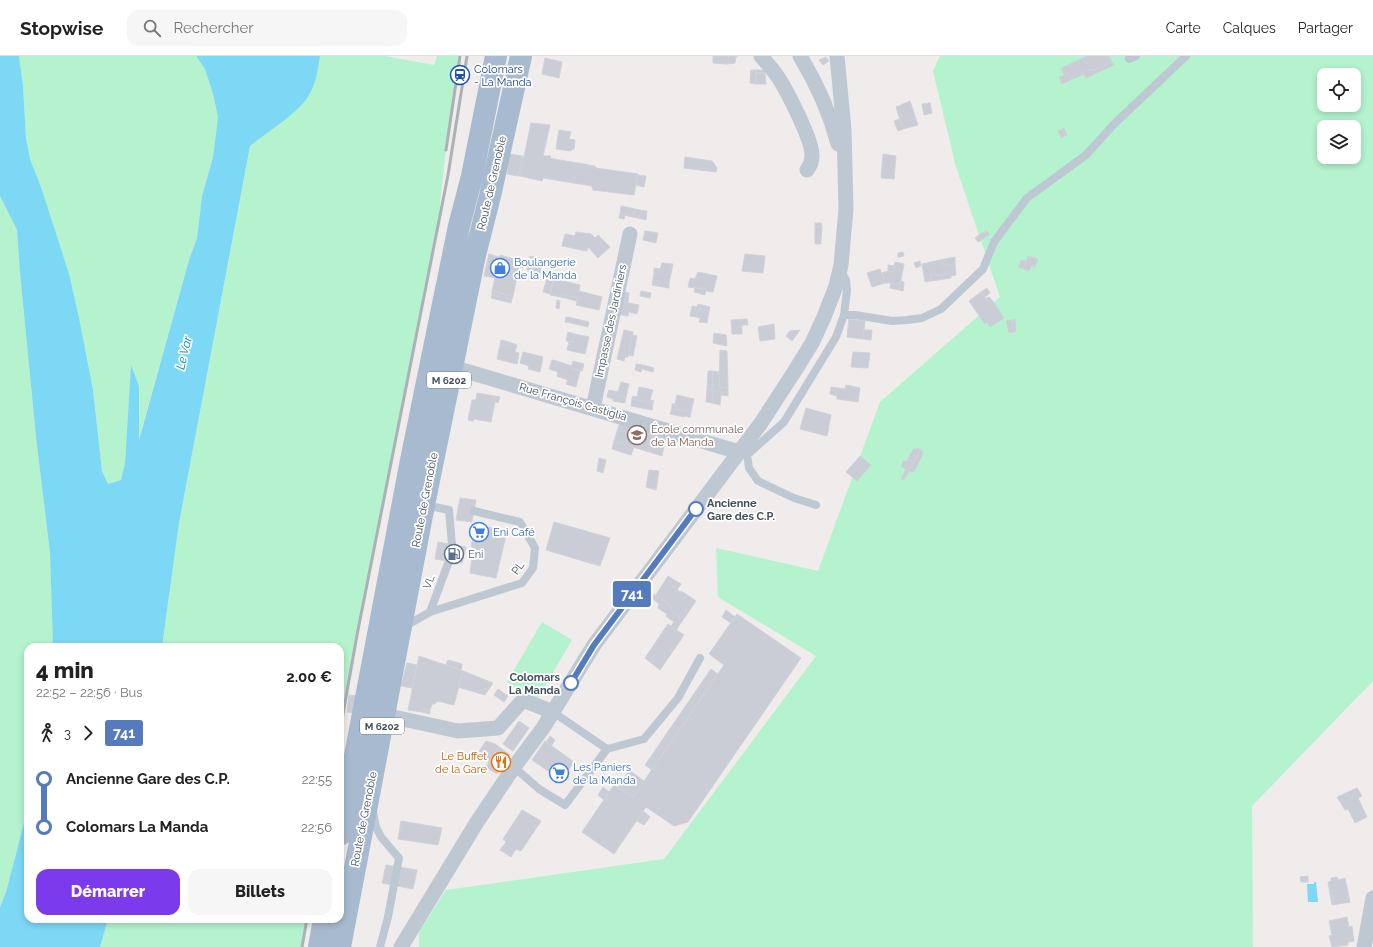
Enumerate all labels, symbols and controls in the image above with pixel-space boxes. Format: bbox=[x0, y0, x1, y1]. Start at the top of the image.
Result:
search box bbox=[127, 10, 407, 46]
text: Stopwise bbox=[20, 17, 103, 39]
icon: search bbox=[141, 17, 163, 39]
text: Rechercher bbox=[173, 19, 254, 37]
text: Carte bbox=[1166, 20, 1201, 36]
text: Calques bbox=[1223, 20, 1276, 36]
text: Partager bbox=[1298, 20, 1353, 36]
place label: Colomars - La Manda bbox=[474, 63, 532, 89]
station icon: Colomars - La Manda bbox=[449, 64, 471, 86]
map controls bbox=[1317, 68, 1361, 164]
button: locate bbox=[1317, 68, 1361, 112]
button: layers bbox=[1317, 120, 1361, 164]
street label: Route de Grenoble bbox=[475, 134, 509, 231]
place label: Boulangerie de la Manda bbox=[514, 256, 577, 282]
shop icon: Boulangerie de la Manda bbox=[489, 257, 511, 279]
street label: Impasse des Jardiniers bbox=[593, 263, 629, 379]
water label: Le Var bbox=[173, 334, 195, 371]
road number: M 6202 bbox=[427, 372, 471, 388]
street label: Rue François Castiglia bbox=[518, 380, 628, 424]
place label: École communale de la Manda bbox=[651, 422, 744, 449]
school or university icon: École communale de la Manda bbox=[626, 424, 648, 446]
street label: Route de Grenoble bbox=[409, 451, 441, 548]
place label: Ancienne Gare des C.P. bbox=[707, 497, 775, 523]
marker: Ancienne Gare des C.P. bbox=[688, 501, 704, 517]
supermarket icon: Eni Café bbox=[468, 521, 490, 543]
place label: Eni Café bbox=[493, 526, 535, 539]
fuel station icon: Eni bbox=[443, 543, 465, 565]
place label: Eni bbox=[468, 548, 483, 561]
street label: PL bbox=[509, 558, 527, 577]
street label: VL bbox=[421, 573, 438, 591]
line badge: 741 bbox=[609, 581, 655, 607]
text: 741 bbox=[621, 586, 643, 602]
text: 4 min bbox=[36, 657, 94, 683]
text: 2.00 € bbox=[286, 668, 332, 686]
place label: Colomars La Manda bbox=[509, 671, 561, 697]
marker: Colomars La Manda bbox=[563, 675, 579, 691]
text: 22:52 – 22:56 · Bus bbox=[36, 685, 143, 700]
road number: M 6202 bbox=[360, 718, 404, 734]
icon: walk bbox=[36, 722, 58, 744]
icon: forward bbox=[77, 722, 99, 744]
text: 741 bbox=[113, 725, 135, 741]
text: 3 bbox=[64, 726, 71, 741]
place label: Le Buffet de la Gare bbox=[435, 750, 488, 776]
restaurant icon: Le Buffet de la Gare bbox=[490, 751, 512, 773]
place label: Les Paniers de la Manda bbox=[573, 761, 636, 787]
supermarket icon: Les Paniers de la Manda bbox=[548, 762, 570, 784]
text: Ancienne Gare des C.P. bbox=[66, 770, 230, 788]
street label: Route de Grenoble bbox=[348, 770, 380, 867]
text: 22:55 bbox=[302, 772, 332, 787]
text: Colomars La Manda bbox=[66, 818, 208, 836]
text: 22:56 bbox=[301, 820, 332, 835]
button: Démarrer bbox=[36, 869, 180, 915]
button: Billets bbox=[188, 869, 332, 915]

